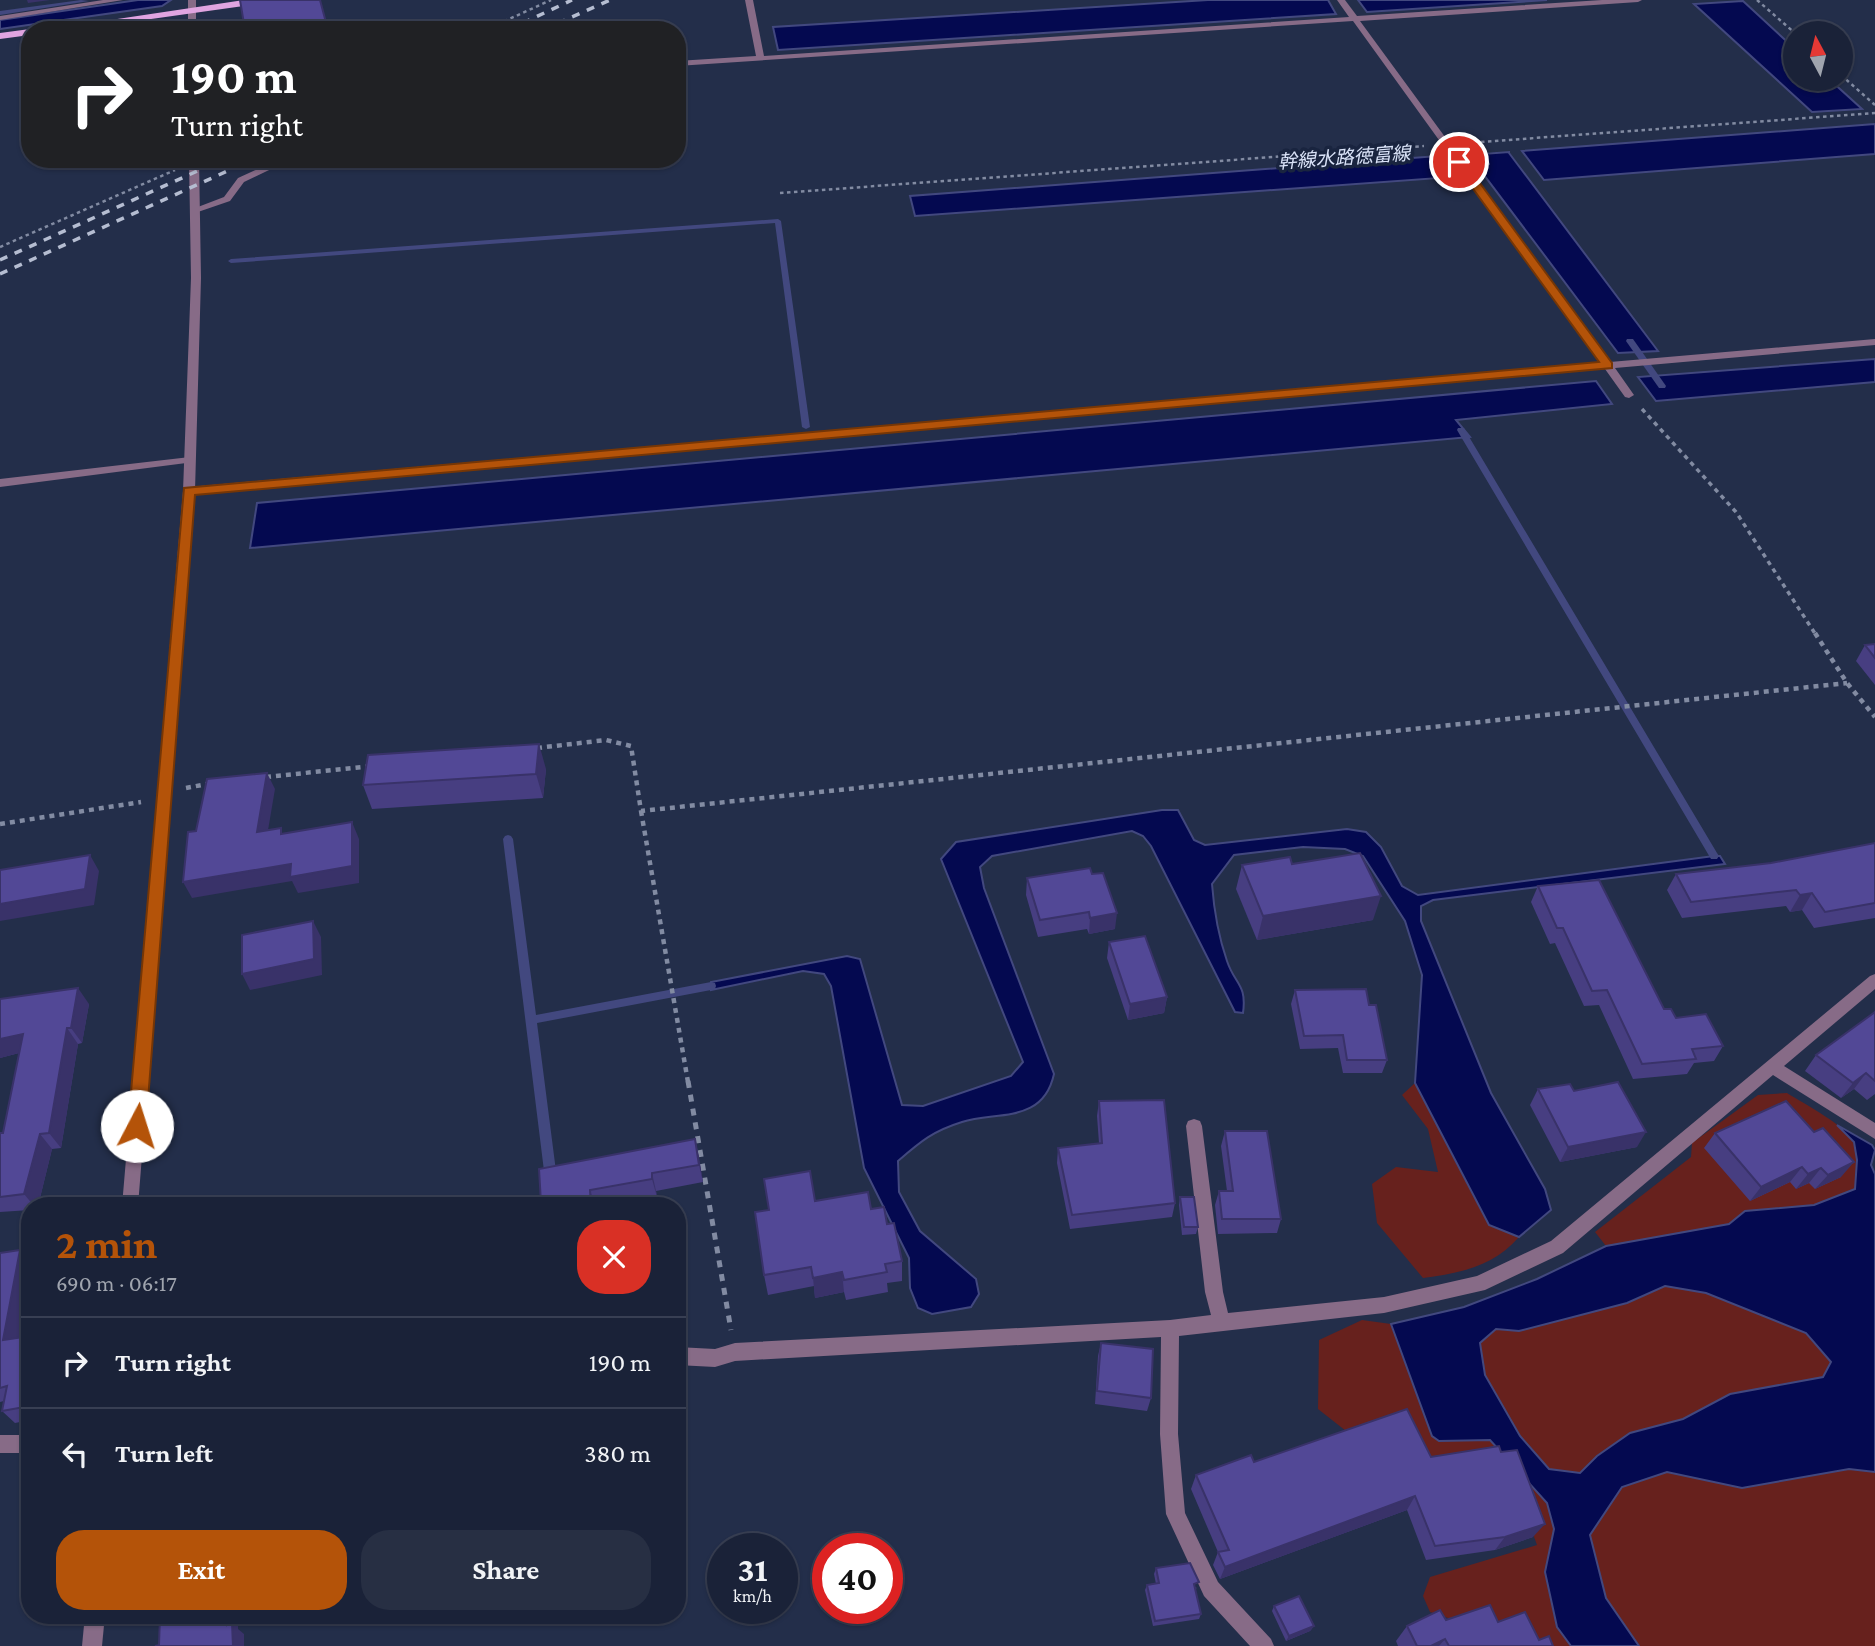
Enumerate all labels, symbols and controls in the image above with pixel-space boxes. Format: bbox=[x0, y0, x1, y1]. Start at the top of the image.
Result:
north arrow bbox=[1783, 21, 1853, 91]
map controls bbox=[1783, 21, 1853, 91]
icon: right bbox=[56, 49, 147, 140]
text: 190 m bbox=[171, 49, 297, 104]
text: Turn right bbox=[171, 107, 303, 143]
pin bbox=[1429, 132, 1489, 192]
water label: 幹線水路徳富線 bbox=[1277, 142, 1413, 173]
icon: arrive bbox=[1440, 143, 1478, 181]
position arrow bbox=[100, 1089, 174, 1163]
text: 2 min bbox=[56, 1220, 157, 1267]
button: close bbox=[577, 1220, 651, 1294]
text: 690 m · 06:17 bbox=[56, 1270, 177, 1296]
icon: right bbox=[56, 1344, 94, 1382]
text: Turn right bbox=[115, 1348, 231, 1377]
text: 190 m bbox=[589, 1348, 651, 1377]
icon: left bbox=[56, 1435, 94, 1473]
text: Turn left bbox=[115, 1439, 213, 1468]
text: 380 m bbox=[584, 1439, 651, 1468]
button: Exit bbox=[56, 1530, 347, 1610]
button: Share bbox=[361, 1530, 651, 1610]
speed limit sign: 40 bbox=[812, 1533, 903, 1624]
text: 31 bbox=[737, 1550, 768, 1589]
text: km/h bbox=[733, 1586, 772, 1606]

